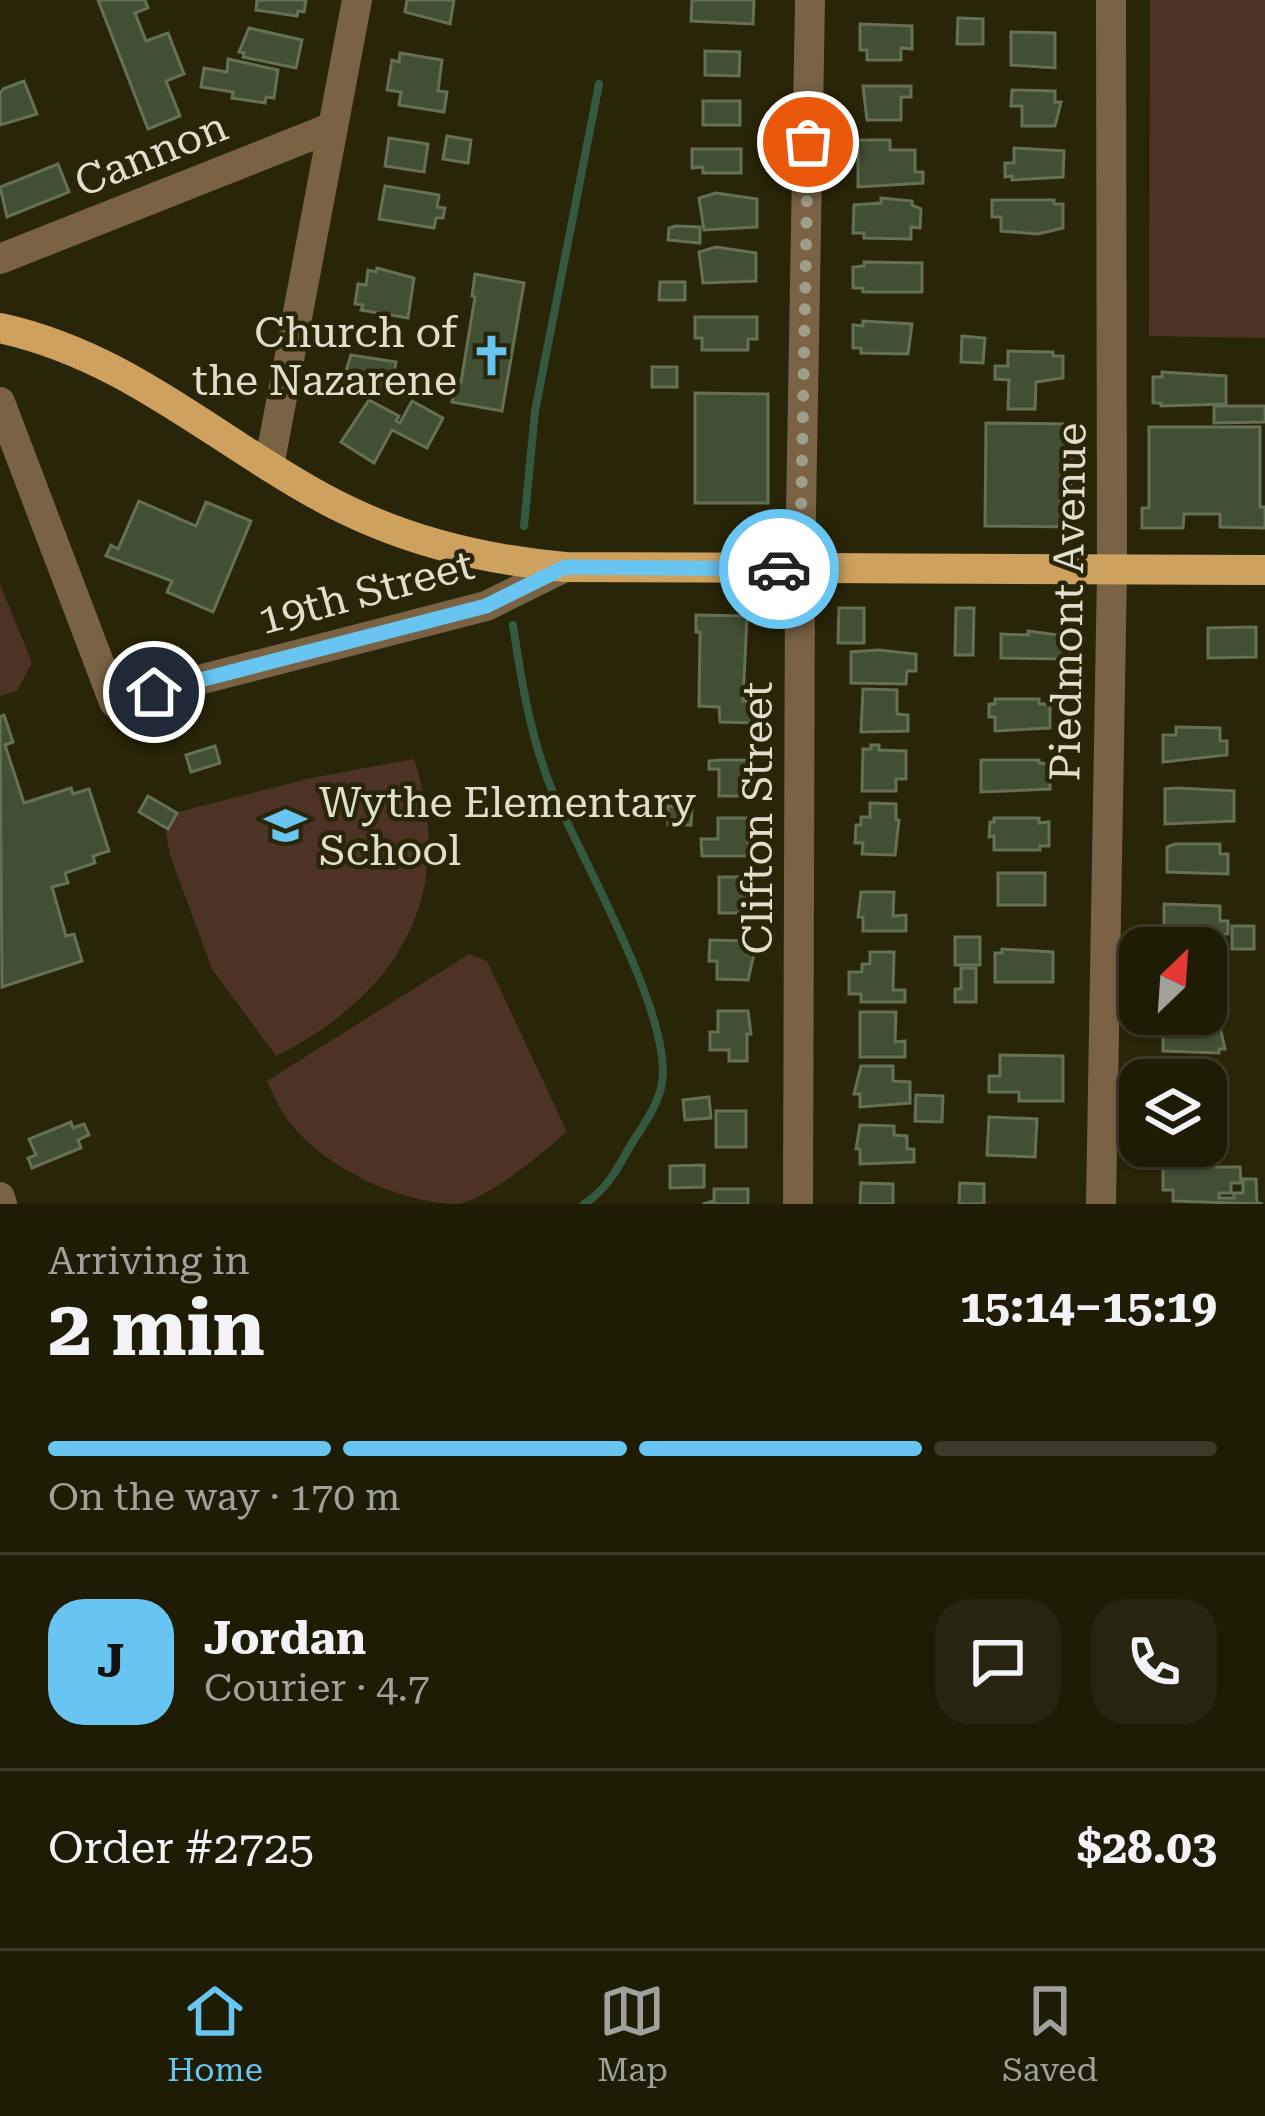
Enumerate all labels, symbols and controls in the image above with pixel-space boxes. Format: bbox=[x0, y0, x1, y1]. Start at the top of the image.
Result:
pin bbox=[757, 91, 859, 193]
street label: Cannon bbox=[68, 101, 234, 207]
icon: bag bbox=[775, 109, 841, 175]
place label: Church of the Nazarene bbox=[192, 308, 459, 405]
church icon: Church of the Nazarene bbox=[468, 333, 514, 379]
street label: Piedmont Avenue bbox=[1040, 422, 1096, 782]
courier bbox=[719, 509, 839, 629]
icon: car bbox=[746, 536, 812, 602]
street label: 19th Street bbox=[253, 540, 479, 644]
pin bbox=[103, 641, 205, 743]
icon: home bbox=[121, 659, 187, 725]
street label: Clifton Street bbox=[733, 682, 782, 954]
place label: Wythe Elementary School bbox=[319, 778, 696, 875]
school or university icon: Wythe Elementary School bbox=[262, 803, 308, 849]
north arrow bbox=[1119, 927, 1227, 1035]
map controls bbox=[1119, 927, 1227, 1167]
button: layers bbox=[1119, 1059, 1227, 1167]
text: Arriving in bbox=[48, 1238, 250, 1284]
text: 15:14–15:19 bbox=[960, 1280, 1217, 1333]
text: 2 min bbox=[48, 1283, 265, 1374]
text: On the way · 170 m bbox=[48, 1474, 400, 1520]
button: chat bbox=[935, 1599, 1061, 1725]
button: phone bbox=[1091, 1599, 1217, 1725]
text: Jordan bbox=[204, 1612, 366, 1665]
text: J bbox=[97, 1635, 125, 1688]
text: Courier · 4.7 bbox=[204, 1665, 430, 1711]
text: Order #2725 bbox=[48, 1821, 314, 1874]
text: $28.03 bbox=[1077, 1821, 1217, 1874]
tab: Home bbox=[167, 1978, 263, 2089]
tab: Map bbox=[597, 1978, 668, 2089]
tab: Saved bbox=[1002, 1978, 1098, 2089]

